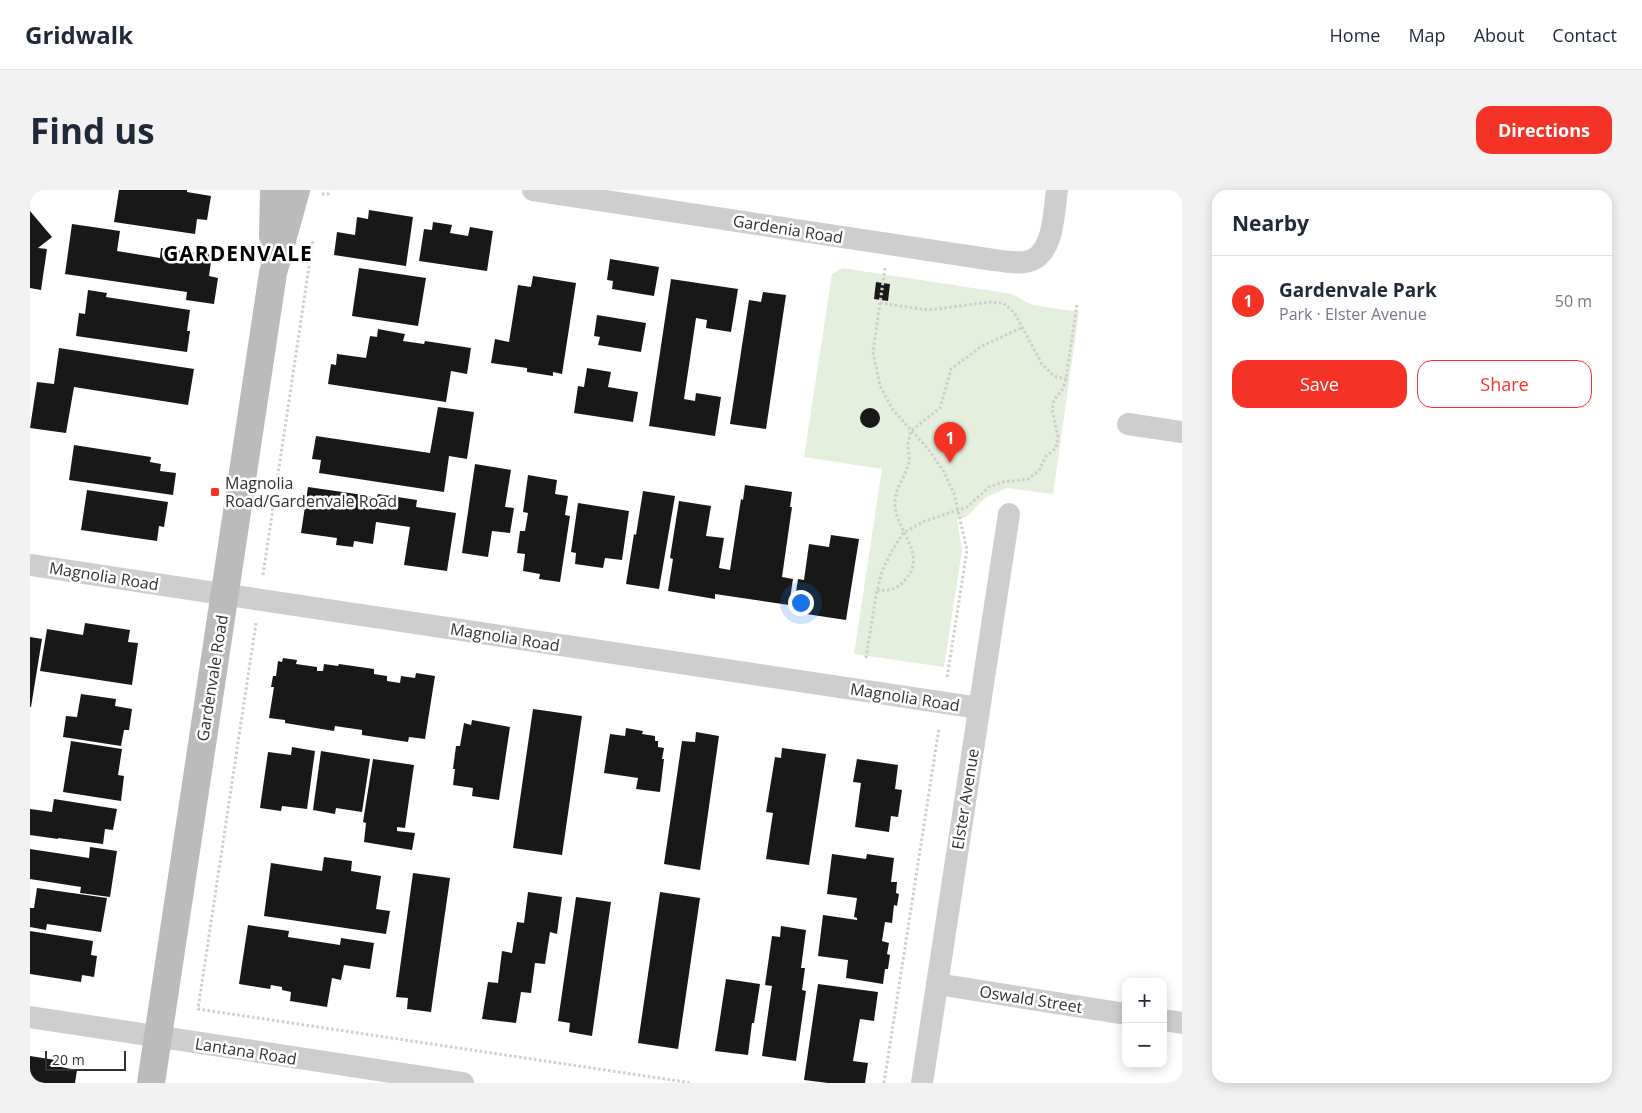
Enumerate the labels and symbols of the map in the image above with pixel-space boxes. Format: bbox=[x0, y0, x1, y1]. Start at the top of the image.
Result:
street label: Gardenia Road bbox=[732, 209, 844, 249]
district label: GARDENVALE bbox=[163, 239, 313, 267]
pin: 1 bbox=[934, 422, 966, 463]
place label: Magnolia Road/Gardenvale Road bbox=[225, 472, 397, 512]
marker: Magnolia Road/Gardenvale Road bbox=[209, 486, 221, 498]
street label: Magnolia Road bbox=[48, 556, 160, 596]
your location bbox=[788, 590, 814, 616]
street label: Gardenvale Road bbox=[191, 613, 233, 743]
street label: Magnolia Road bbox=[449, 617, 561, 657]
street label: Magnolia Road bbox=[849, 677, 961, 717]
street label: Elster Avenue bbox=[946, 747, 984, 851]
street label: Oswald Street bbox=[978, 980, 1084, 1018]
street label: Lantana Road bbox=[194, 1032, 298, 1070]
scale bar bbox=[45, 1048, 126, 1071]

